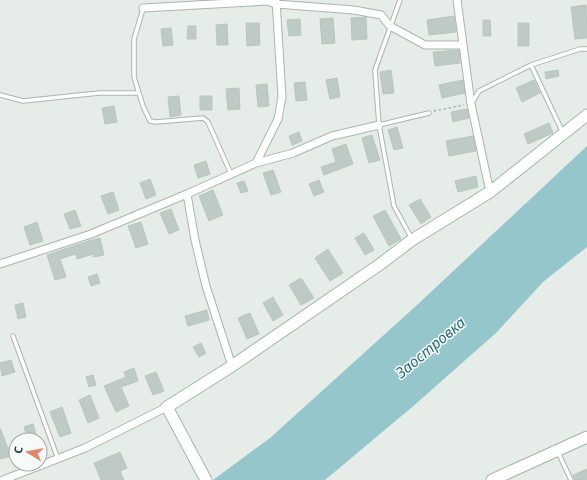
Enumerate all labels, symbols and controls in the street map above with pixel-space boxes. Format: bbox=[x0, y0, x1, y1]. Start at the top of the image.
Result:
water label: Заостровка bbox=[390, 312, 469, 383]
north arrow bbox=[8, 432, 48, 472]
text: С bbox=[10, 445, 26, 455]

